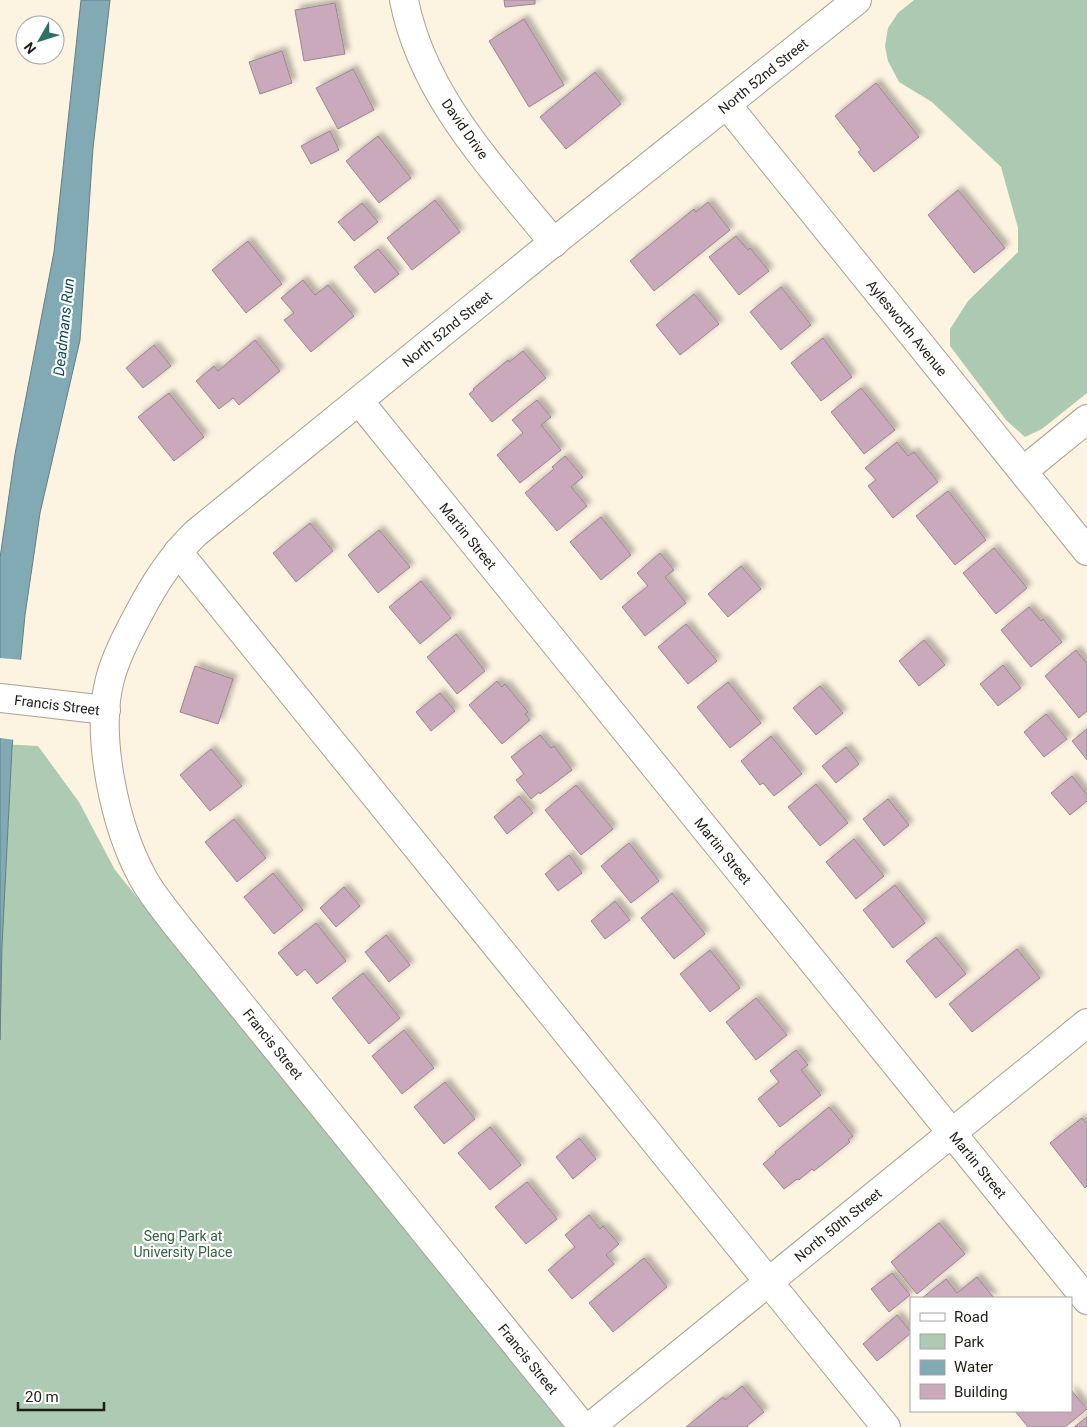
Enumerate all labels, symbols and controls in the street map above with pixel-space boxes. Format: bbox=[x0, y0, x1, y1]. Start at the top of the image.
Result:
north arrow bbox=[15, 15, 65, 65]
street label: North 52nd Street bbox=[715, 35, 811, 117]
text: N bbox=[21, 39, 39, 57]
street label: David Drive bbox=[438, 96, 492, 162]
water label: Deadmans Run bbox=[50, 277, 78, 377]
street label: Aylesworth Avenue bbox=[863, 277, 951, 379]
street label: North 52nd Street bbox=[399, 288, 495, 370]
street label: Martin Street bbox=[436, 499, 500, 573]
street label: Francis Street bbox=[13, 692, 101, 718]
street label: Martin Street bbox=[691, 814, 755, 888]
street label: Francis Street bbox=[240, 1006, 306, 1083]
street label: Martin Street bbox=[946, 1128, 1010, 1202]
street label: North 50th Street bbox=[791, 1185, 885, 1265]
park label: Seng Park at University Place bbox=[134, 1228, 232, 1260]
legend bbox=[910, 1297, 1072, 1412]
text: Road bbox=[954, 1308, 988, 1326]
street label: Francis Street bbox=[495, 1321, 561, 1398]
text: Park bbox=[954, 1333, 985, 1351]
text: Water bbox=[954, 1358, 993, 1376]
scale bar bbox=[18, 1380, 104, 1412]
text: Building bbox=[954, 1383, 1008, 1401]
text: 20 m bbox=[25, 1388, 59, 1406]

